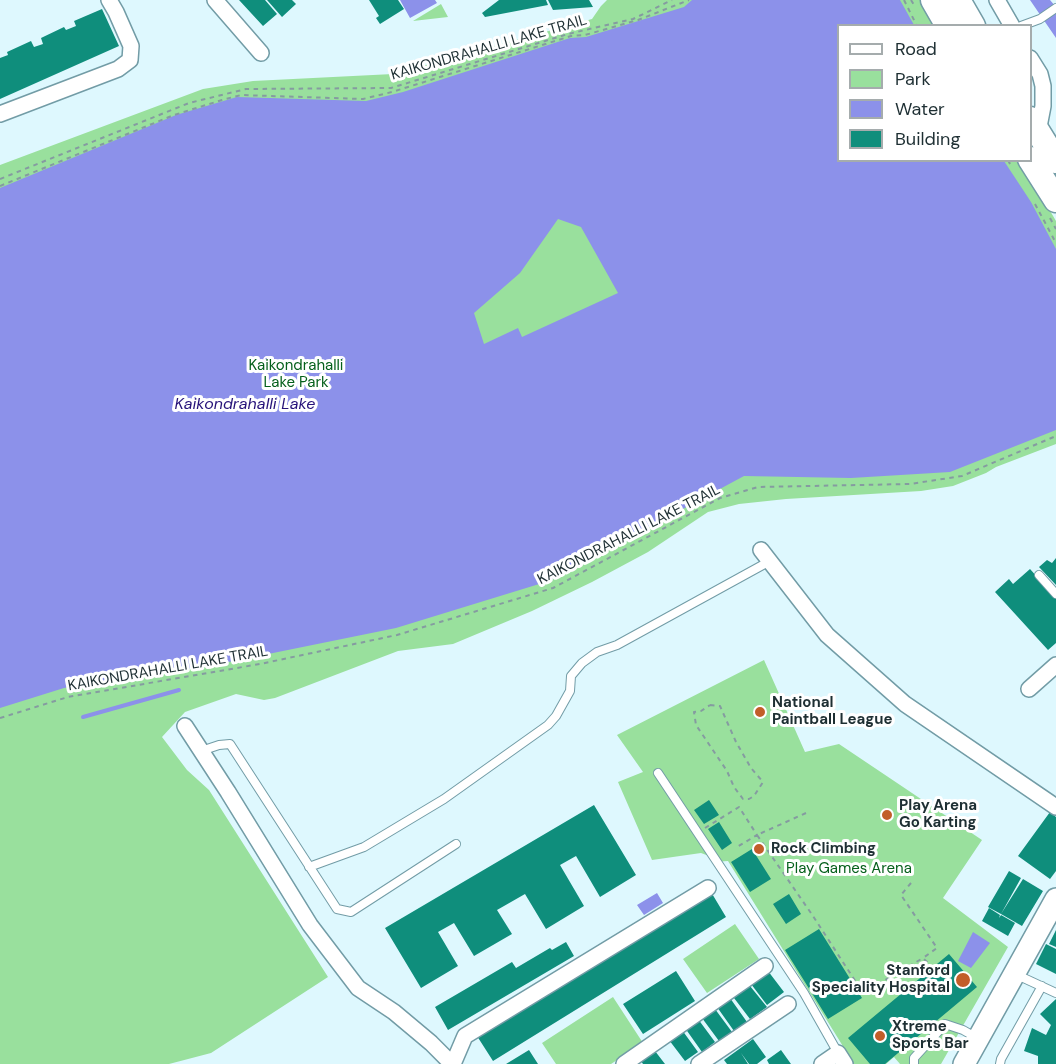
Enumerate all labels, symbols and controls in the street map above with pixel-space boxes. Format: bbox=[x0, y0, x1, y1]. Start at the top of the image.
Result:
street label: KAIKONDRAHALLI LAKE TRAIL bbox=[389, 11, 589, 85]
legend bbox=[837, 24, 1032, 162]
text: Road bbox=[895, 37, 937, 61]
text: Park bbox=[895, 67, 931, 91]
text: Water bbox=[895, 97, 945, 121]
text: Building bbox=[895, 127, 960, 151]
park label: Kaikondrahalli Lake Park bbox=[249, 357, 343, 392]
water label: Kaikondrahalli Lake bbox=[175, 395, 315, 415]
street label: KAIKONDRAHALLI LAKE TRAIL bbox=[535, 481, 723, 589]
street label: KAIKONDRAHALLI LAKE TRAIL bbox=[67, 643, 269, 695]
place label: National Paintball League bbox=[772, 694, 893, 729]
marker: National Paintball League bbox=[753, 705, 767, 719]
place label: Play Arena Go Karting bbox=[899, 797, 977, 832]
marker: Play Arena Go Karting bbox=[880, 808, 894, 822]
place label: Rock Climbing bbox=[771, 840, 876, 858]
marker: Rock Climbing bbox=[752, 842, 766, 856]
park label: Play Games Arena bbox=[786, 860, 912, 878]
place label: Stanford Speciality Hospital bbox=[812, 962, 950, 997]
marker: Stanford Speciality Hospital bbox=[954, 971, 972, 989]
place label: Xtreme Sports Bar bbox=[892, 1018, 969, 1053]
marker: Xtreme Sports Bar bbox=[873, 1029, 887, 1043]

